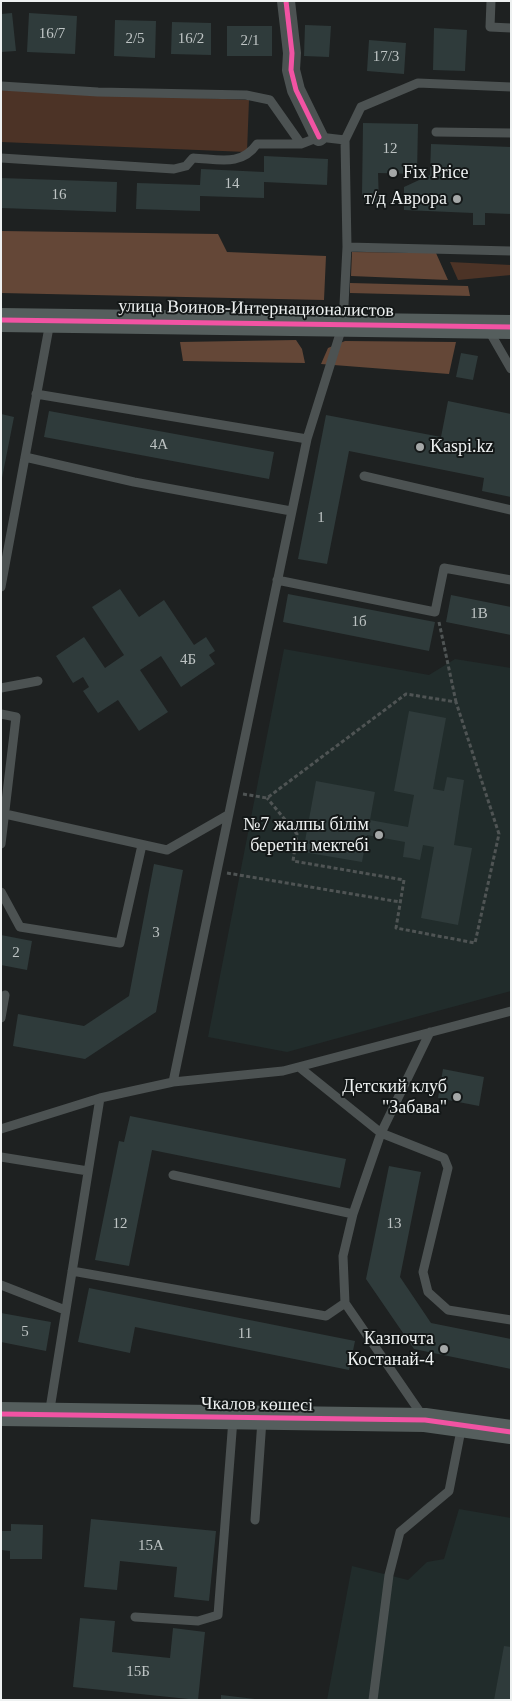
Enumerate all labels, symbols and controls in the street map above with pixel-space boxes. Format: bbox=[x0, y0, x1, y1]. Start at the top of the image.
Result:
house number: 16/7 bbox=[39, 25, 65, 43]
house number: 2/5 bbox=[125, 30, 145, 48]
house number: 16/2 bbox=[178, 30, 204, 48]
house number: 2/1 bbox=[240, 32, 260, 50]
house number: 17/3 bbox=[373, 48, 399, 66]
house number: 12 bbox=[382, 140, 398, 158]
place label: Fix Price bbox=[403, 162, 468, 184]
marker: Fix Price bbox=[387, 167, 399, 179]
house number: 14 bbox=[224, 175, 240, 193]
house number: 16 bbox=[52, 186, 66, 204]
place label: т/д Аврора bbox=[364, 188, 447, 210]
marker: т/д Аврора bbox=[451, 193, 463, 205]
street label: улица Воинов-Интернационалистов bbox=[118, 296, 394, 322]
house number: 4А bbox=[150, 436, 168, 454]
place label: Kaspi.kz bbox=[430, 436, 493, 458]
marker: Kaspi.kz bbox=[414, 441, 426, 453]
house number: 1 bbox=[317, 509, 325, 527]
house number: 1В bbox=[470, 605, 488, 623]
house number: 1б bbox=[351, 613, 367, 631]
house number: 4Б bbox=[180, 651, 196, 669]
place label: №7 жалпы білім беретін мектебі bbox=[243, 814, 369, 856]
marker: №7 жалпы білім беретін мектебі bbox=[373, 829, 385, 841]
house number: 3 bbox=[152, 924, 160, 942]
house number: 2 bbox=[12, 944, 20, 962]
place label: Детский клуб "Забава" bbox=[342, 1076, 447, 1118]
marker: Детский клуб "Забава" bbox=[451, 1091, 463, 1103]
house number: 12 bbox=[112, 1215, 128, 1233]
house number: 13 bbox=[386, 1215, 402, 1233]
house number: 5 bbox=[21, 1323, 29, 1341]
house number: 11 bbox=[238, 1325, 252, 1343]
place label: Казпочта Костанай-4 bbox=[347, 1328, 434, 1370]
marker: Казпочта Костанай-4 bbox=[438, 1343, 450, 1355]
street label: Чкалов көшесі bbox=[201, 1393, 313, 1417]
house number: 15А bbox=[138, 1537, 164, 1555]
house number: 15Б bbox=[126, 1663, 150, 1681]

